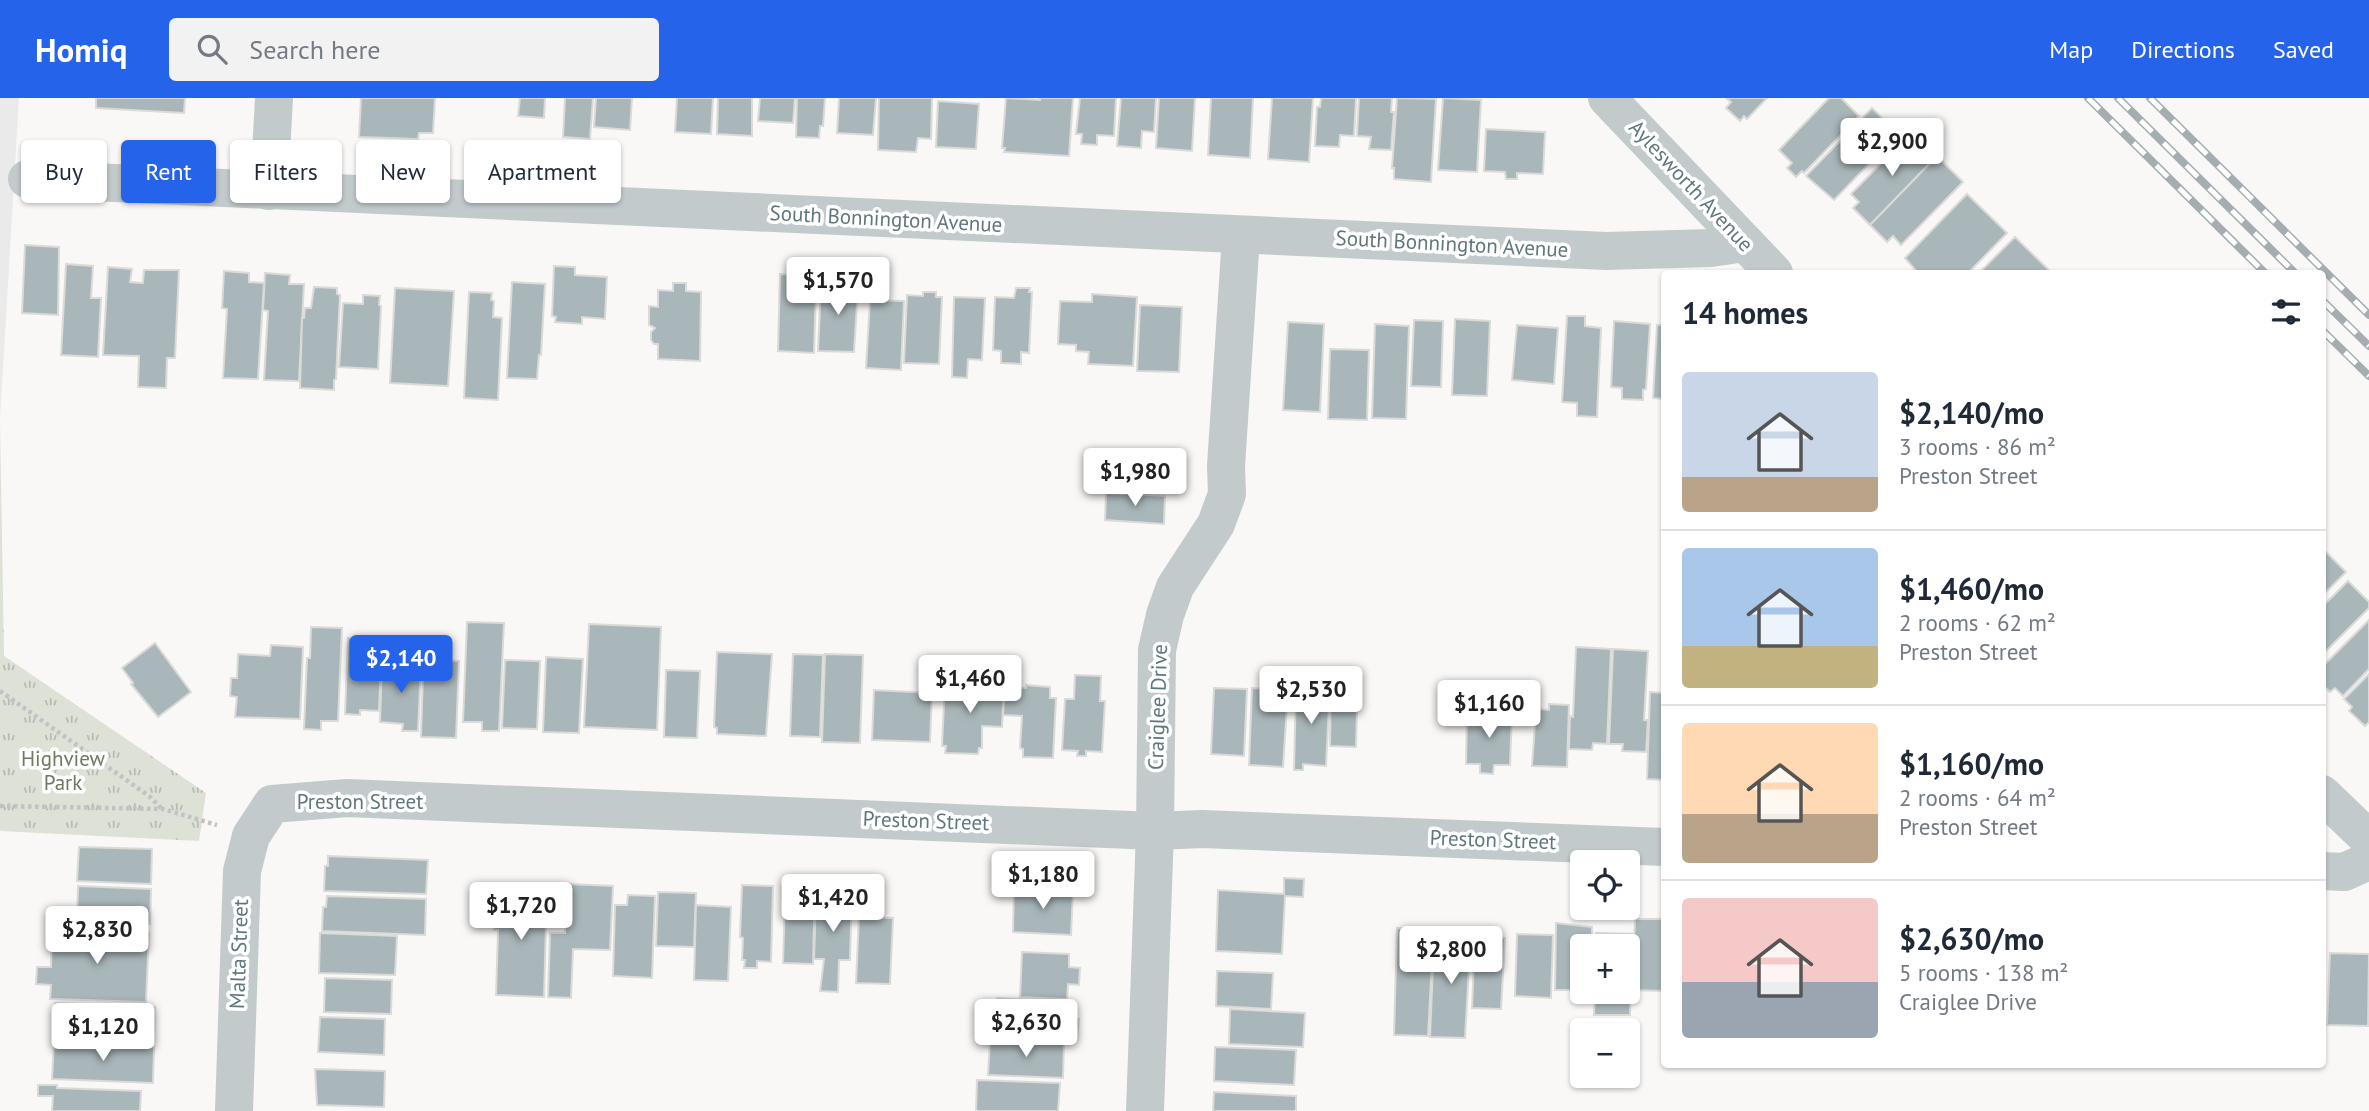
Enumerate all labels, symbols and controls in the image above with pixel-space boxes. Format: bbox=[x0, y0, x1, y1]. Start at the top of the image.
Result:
search box bbox=[169, 18, 659, 81]
text: Homiq bbox=[35, 28, 127, 71]
icon: search bbox=[193, 30, 231, 68]
text: Search here bbox=[249, 33, 380, 66]
text: Map bbox=[2049, 34, 2093, 65]
text: Directions bbox=[2131, 34, 2235, 65]
text: Saved bbox=[2273, 34, 2334, 65]
street label: Aylesworth Avenue bbox=[1623, 114, 1759, 257]
pin: $2,900 bbox=[1835, 118, 1949, 178]
text: $2,900 bbox=[1856, 126, 1928, 155]
chip: Buy bbox=[21, 140, 107, 203]
chip: Rent bbox=[121, 140, 216, 203]
chip: Filters bbox=[230, 140, 342, 203]
chip: New bbox=[356, 140, 450, 203]
chip: Apartment bbox=[464, 140, 621, 203]
street label: South Bonnington Avenue bbox=[769, 199, 1003, 238]
street label: South Bonnington Avenue bbox=[1335, 224, 1569, 263]
pin: $1,570 bbox=[781, 258, 895, 317]
text: $1,570 bbox=[802, 265, 874, 294]
text: 14 homes bbox=[1682, 293, 1808, 332]
icon: filters bbox=[2267, 293, 2305, 331]
text: $2,140/mo bbox=[1899, 393, 2044, 432]
icon: home bbox=[1738, 400, 1822, 484]
text: 3 rooms · 86 m² bbox=[1899, 432, 2056, 461]
pin: $1,980 bbox=[1078, 448, 1192, 508]
text: $1,980 bbox=[1099, 456, 1171, 485]
text: Preston Street bbox=[1899, 461, 2038, 490]
text: $1,460/mo bbox=[1899, 569, 2044, 608]
icon: home bbox=[1738, 576, 1822, 660]
text: 2 rooms · 62 m² bbox=[1899, 608, 2056, 637]
pin: $2,140 bbox=[344, 636, 458, 695]
text: Preston Street bbox=[1899, 637, 2038, 666]
text: $2,140 bbox=[365, 643, 437, 672]
street label: Craiglee Drive bbox=[1142, 644, 1173, 770]
pin: $1,460 bbox=[913, 656, 1027, 715]
text: $1,460 bbox=[934, 663, 1006, 692]
pin: $2,530 bbox=[1254, 666, 1368, 726]
text: $2,530 bbox=[1275, 674, 1347, 703]
pin: $1,160 bbox=[1432, 680, 1546, 740]
text: $1,160 bbox=[1453, 688, 1525, 717]
text: $1,160/mo bbox=[1899, 744, 2044, 783]
park label: Highview Park bbox=[21, 745, 106, 796]
icon: home bbox=[1738, 751, 1822, 835]
text: 2 rooms · 64 m² bbox=[1899, 783, 2056, 812]
street label: Preston Street bbox=[297, 788, 423, 815]
street label: Preston Street bbox=[862, 805, 990, 836]
text: Preston Street bbox=[1899, 812, 2038, 841]
street label: Preston Street bbox=[1429, 824, 1557, 855]
map controls bbox=[1570, 850, 1640, 1088]
button: locate bbox=[1570, 850, 1640, 920]
pin: $1,180 bbox=[986, 852, 1100, 911]
text: $1,180 bbox=[1007, 859, 1079, 888]
pin: $1,420 bbox=[776, 874, 890, 934]
pin: $1,720 bbox=[464, 882, 578, 942]
text: $1,420 bbox=[797, 882, 869, 911]
text: $1,720 bbox=[485, 890, 557, 919]
street label: Malta Street bbox=[223, 899, 254, 1009]
pin: $2,830 bbox=[40, 906, 154, 966]
text: $2,830 bbox=[61, 914, 133, 943]
text: $2,630/mo bbox=[1899, 919, 2044, 958]
pin: $2,800 bbox=[1394, 926, 1508, 986]
icon: home bbox=[1738, 926, 1822, 1010]
text: $2,800 bbox=[1415, 934, 1487, 963]
button: + bbox=[1570, 934, 1640, 1004]
text: 5 rooms · 138 m² bbox=[1899, 958, 2068, 987]
text: Craiglee Drive bbox=[1899, 987, 2037, 1016]
pin: $2,630 bbox=[969, 1000, 1083, 1059]
pin: $1,120 bbox=[46, 1004, 160, 1063]
text: $2,630 bbox=[990, 1007, 1062, 1036]
text: $1,120 bbox=[67, 1011, 139, 1040]
button: − bbox=[1570, 1018, 1640, 1088]

